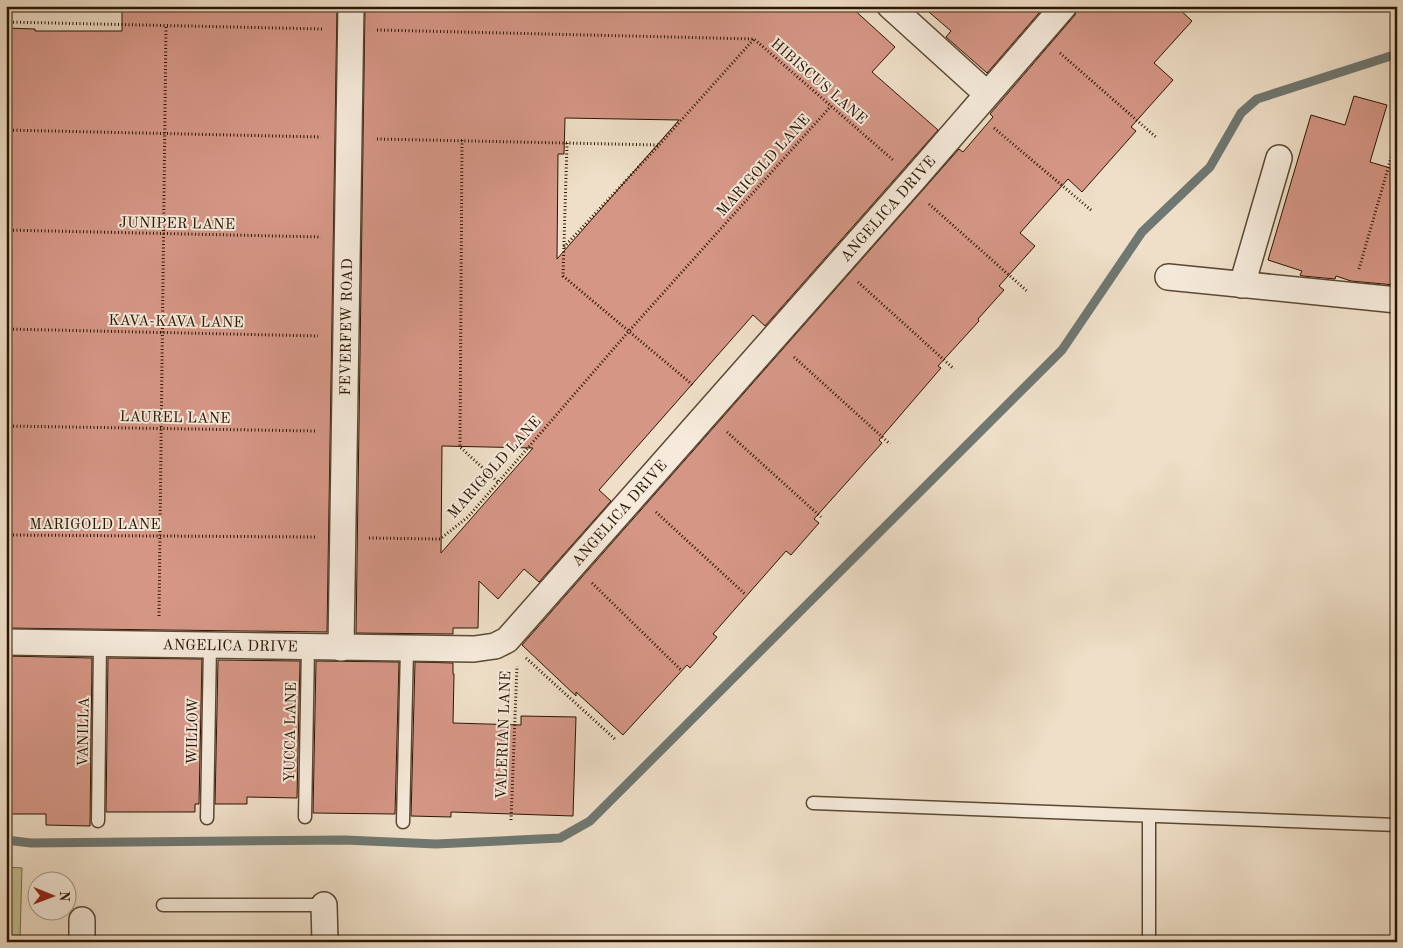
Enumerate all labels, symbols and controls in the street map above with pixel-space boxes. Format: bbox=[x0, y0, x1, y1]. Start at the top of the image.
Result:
street label: HIBISCUS LANE bbox=[767, 36, 869, 128]
street label: MARIGOLD LANE bbox=[715, 112, 814, 220]
street label: ANGELICA DRIVE bbox=[838, 154, 939, 265]
street label: JUNIPER LANE bbox=[119, 216, 235, 233]
street label: FEVERFEW ROAD bbox=[339, 258, 356, 396]
street label: KAVA-KAVA LANE bbox=[108, 314, 244, 331]
street label: LAUREL LANE bbox=[119, 410, 230, 427]
street label: MARIGOLD LANE bbox=[446, 414, 545, 522]
street label: ANGELICA DRIVE bbox=[570, 458, 671, 570]
street label: MARIGOLD LANE bbox=[29, 518, 161, 533]
street label: ANGELICA DRIVE bbox=[162, 638, 298, 655]
street label: VALERIAN LANE bbox=[495, 671, 514, 800]
street label: YUCCA LANE bbox=[283, 682, 300, 782]
street label: VANILLA bbox=[76, 696, 93, 767]
street label: WILLOW bbox=[185, 697, 202, 765]
north arrow bbox=[28, 870, 78, 920]
text: N bbox=[57, 891, 71, 902]

